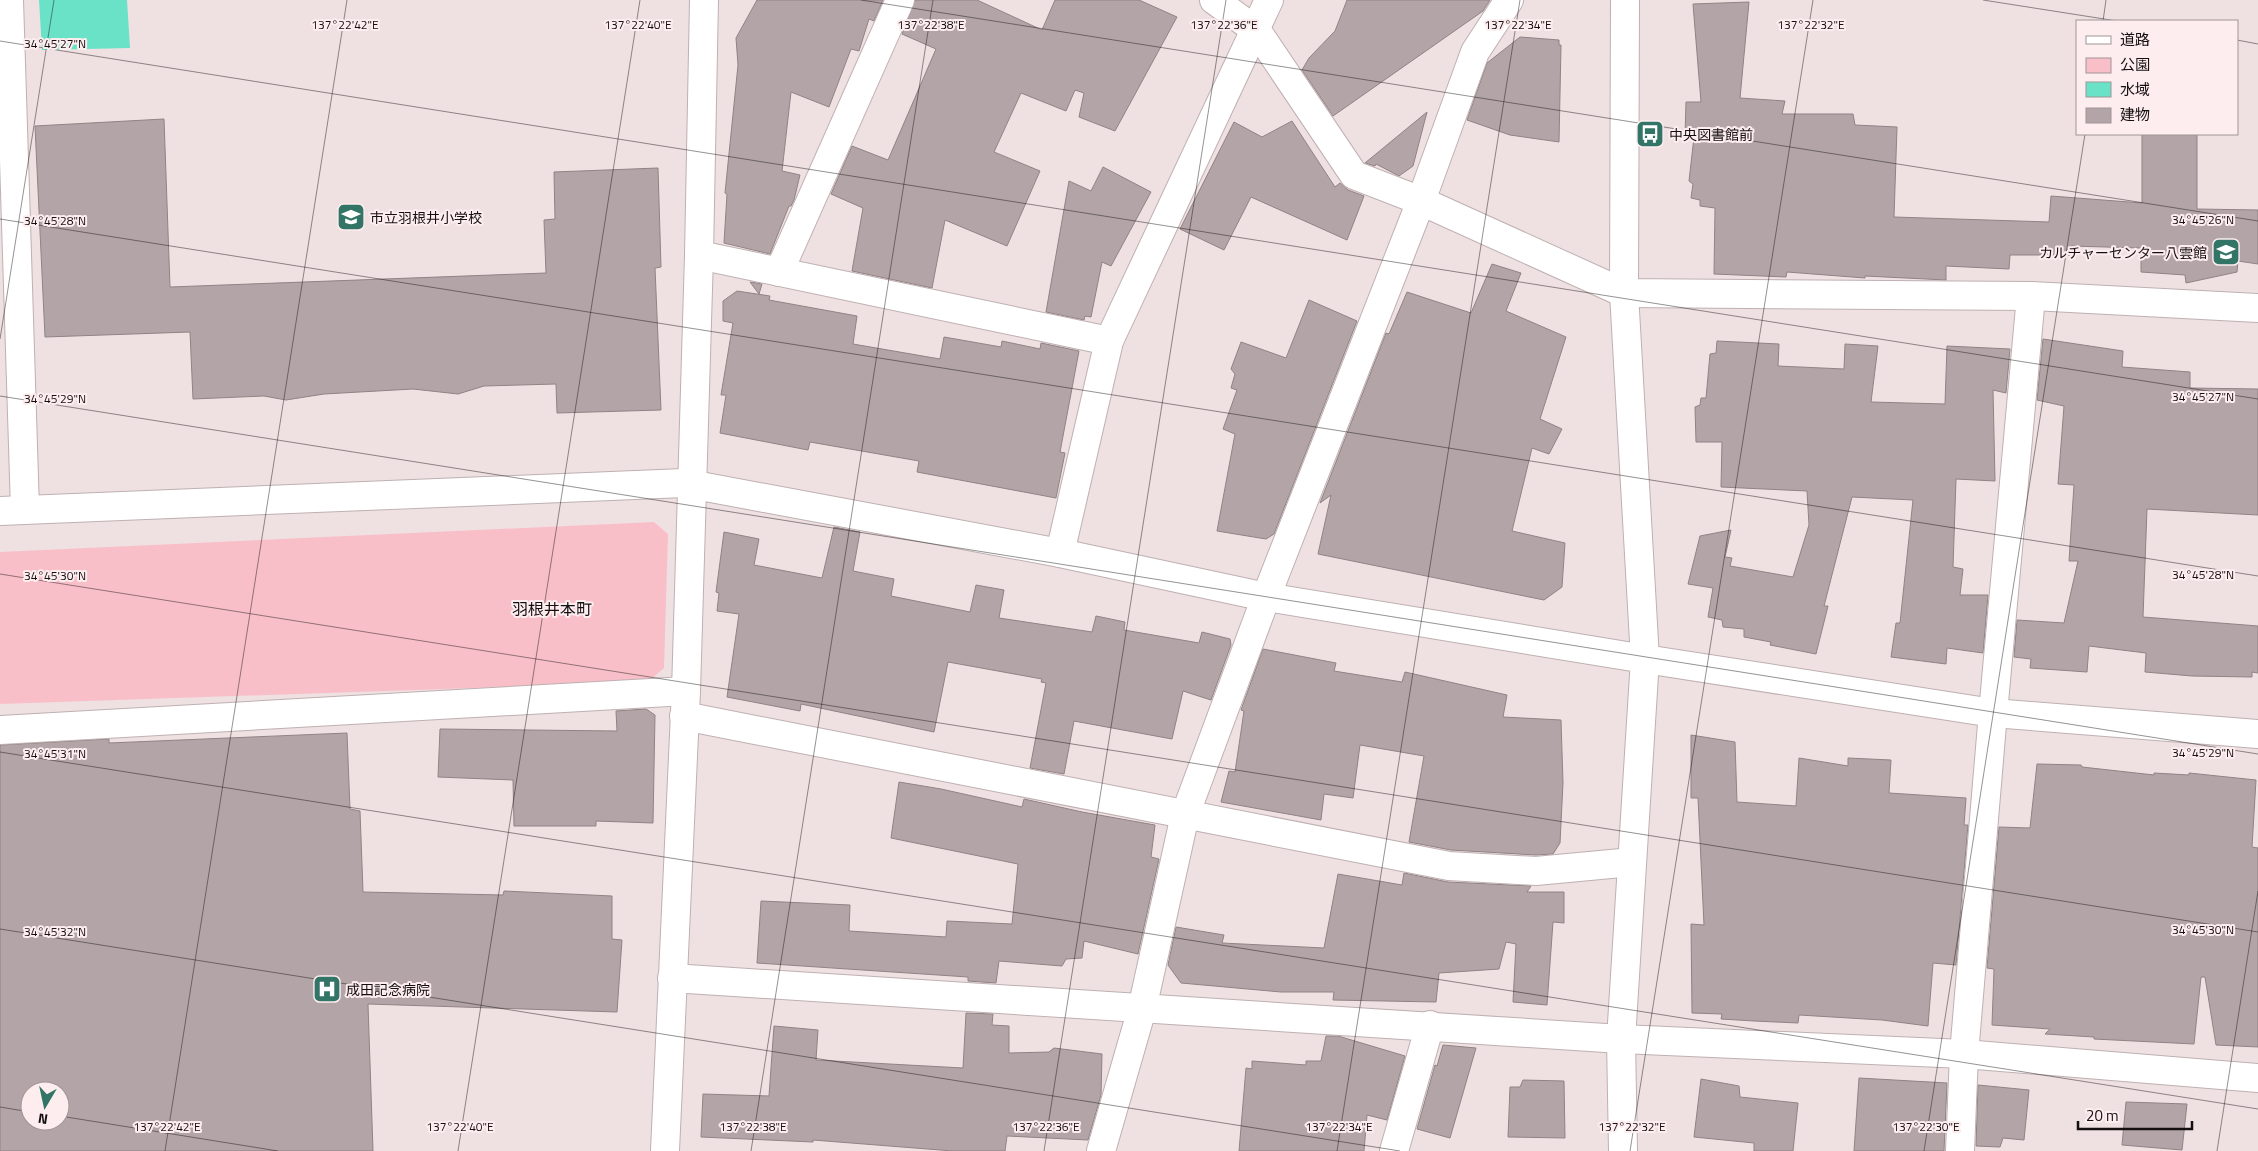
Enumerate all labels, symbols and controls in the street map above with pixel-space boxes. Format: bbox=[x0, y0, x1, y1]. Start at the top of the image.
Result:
text: 137°22'42"E bbox=[311, 15, 379, 34]
text: 137°22'40"E bbox=[604, 15, 672, 34]
text: 137°22'38"E bbox=[897, 15, 965, 34]
text: 137°22'36"E bbox=[1190, 15, 1258, 34]
text: 137°22'34"E bbox=[1484, 15, 1552, 34]
text: 137°22'32"E bbox=[1777, 15, 1845, 34]
legend bbox=[2076, 20, 2238, 135]
text: 道路 bbox=[2120, 28, 2150, 51]
text: 34°45'27"N bbox=[24, 34, 86, 53]
text: 公園 bbox=[2120, 53, 2150, 76]
text: 水域 bbox=[2120, 78, 2150, 101]
text: 建物 bbox=[2120, 103, 2150, 126]
bus stop icon: 中央図書館前 bbox=[1635, 119, 1665, 149]
place label: 中央図書館前 bbox=[1669, 124, 1753, 145]
school or university icon: 市立羽根井小学校 bbox=[336, 202, 366, 232]
place label: 市立羽根井小学校 bbox=[370, 207, 482, 228]
text: 34°45'26"N bbox=[2172, 210, 2234, 229]
text: 34°45'28"N bbox=[24, 211, 86, 230]
school or university icon: カルチャーセンター八雲館 bbox=[2211, 237, 2241, 267]
place label: カルチャーセンター八雲館 bbox=[2039, 242, 2207, 263]
text: 34°45'27"N bbox=[2172, 387, 2234, 406]
text: 34°45'29"N bbox=[24, 389, 86, 408]
text: 34°45'28"N bbox=[2172, 565, 2234, 584]
text: 34°45'30"N bbox=[24, 566, 86, 585]
district label: 羽根井本町 bbox=[512, 597, 592, 621]
text: 34°45'29"N bbox=[2172, 743, 2234, 762]
text: 34°45'31"N bbox=[24, 744, 86, 763]
text: 34°45'30"N bbox=[2172, 920, 2234, 939]
text: 34°45'32"N bbox=[24, 922, 86, 941]
hospital icon: 成田記念病院 bbox=[312, 974, 342, 1004]
place label: 成田記念病院 bbox=[346, 979, 430, 1000]
north arrow bbox=[20, 1081, 70, 1131]
scale bar bbox=[2078, 1098, 2192, 1130]
text: 20 m bbox=[2086, 1104, 2119, 1127]
text: N bbox=[36, 1108, 49, 1130]
text: 137°22'42"E bbox=[133, 1117, 201, 1136]
text: 137°22'40"E bbox=[426, 1117, 494, 1136]
text: 137°22'38"E bbox=[719, 1117, 787, 1136]
text: 137°22'36"E bbox=[1012, 1117, 1080, 1136]
text: 137°22'34"E bbox=[1305, 1117, 1373, 1136]
text: 137°22'32"E bbox=[1598, 1117, 1666, 1136]
text: 137°22'30"E bbox=[1892, 1117, 1960, 1136]

